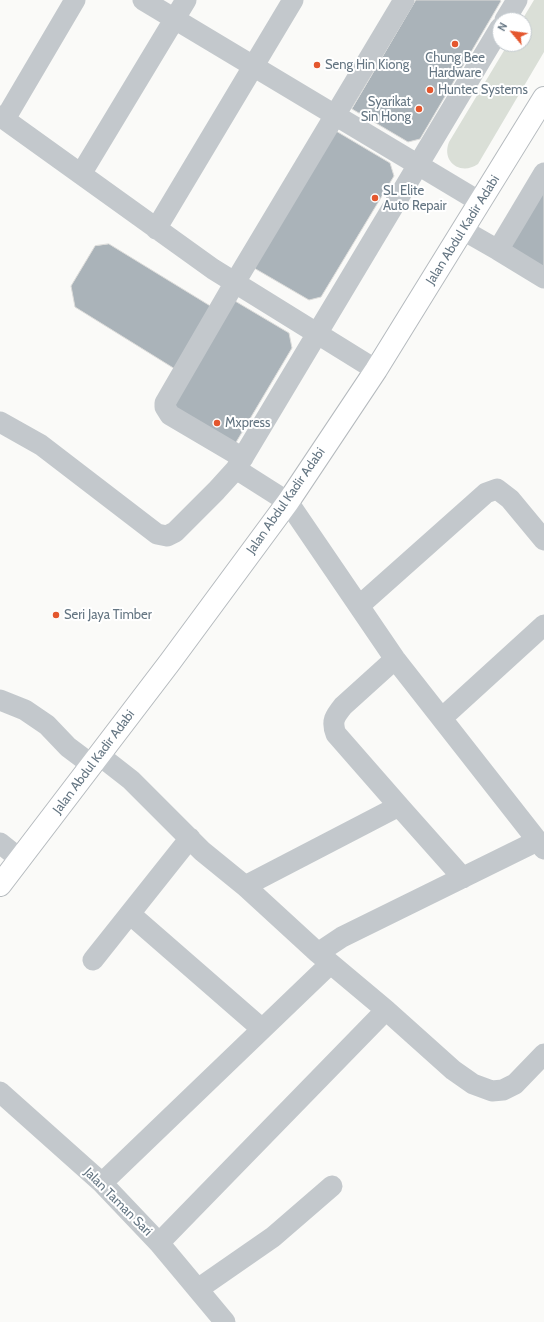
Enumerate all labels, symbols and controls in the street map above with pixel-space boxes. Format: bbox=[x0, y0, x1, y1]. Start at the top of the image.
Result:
north arrow bbox=[492, 12, 532, 52]
text: N bbox=[494, 20, 510, 33]
marker: Chung Bee Hardware bbox=[450, 39, 460, 49]
place label: Chung Bee Hardware bbox=[425, 50, 485, 81]
place label: Seng Hin Kiong bbox=[325, 57, 409, 73]
marker: Seng Hin Kiong bbox=[312, 60, 322, 70]
place label: Huntec Systems bbox=[438, 82, 528, 98]
marker: Huntec Systems bbox=[425, 85, 435, 95]
place label: Syarikat Sin Hong bbox=[361, 94, 411, 125]
marker: Syarikat Sin Hong bbox=[414, 104, 424, 114]
street label: Jalan Abdul Kadir Adabi bbox=[423, 172, 503, 288]
place label: SL Elite Auto Repair bbox=[383, 183, 447, 214]
marker: SL Elite Auto Repair bbox=[370, 193, 380, 203]
place label: Mxpress bbox=[225, 415, 270, 431]
marker: Mxpress bbox=[212, 418, 222, 428]
street label: Jalan Abdul Kadir Adabi bbox=[243, 445, 329, 557]
place label: Seri Jaya Timber bbox=[64, 607, 152, 623]
marker: Seri Jaya Timber bbox=[51, 610, 61, 620]
street label: Jalan Abdul Kadir Adabi bbox=[50, 707, 138, 817]
street label: Jalan Taman Sari bbox=[81, 1165, 155, 1239]

